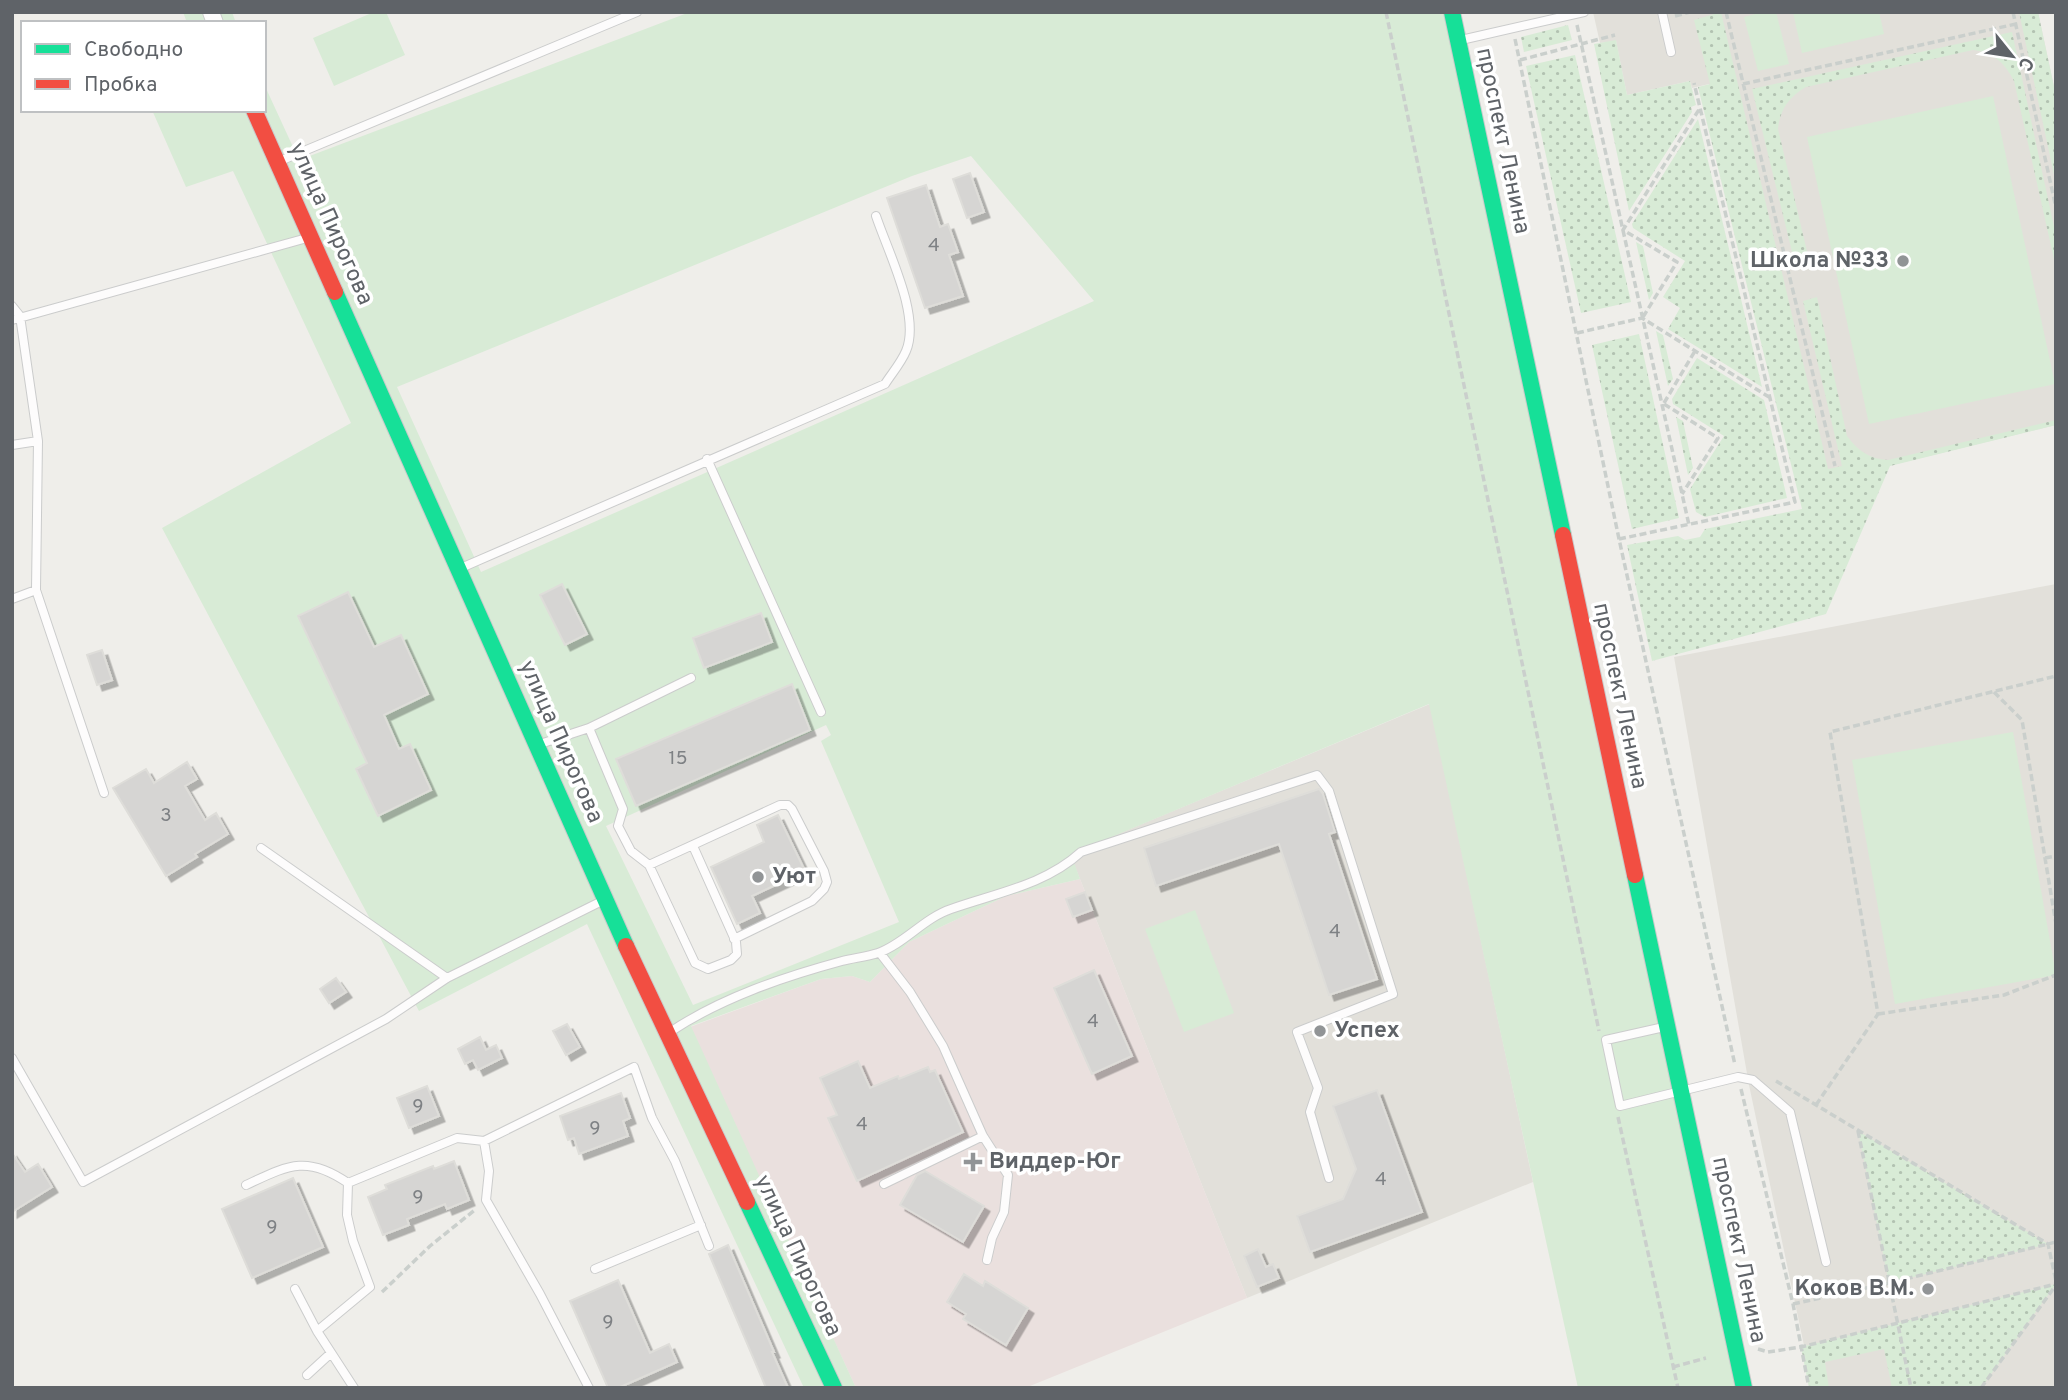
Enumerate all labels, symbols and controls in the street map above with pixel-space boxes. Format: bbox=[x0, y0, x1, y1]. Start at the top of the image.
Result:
legend bbox=[21, 21, 266, 112]
north arrow bbox=[1977, 21, 2047, 91]
text: Свободно bbox=[84, 37, 183, 64]
street label: проспект Ленина bbox=[1468, 45, 1536, 237]
text: С bbox=[2012, 52, 2038, 75]
text: Пробка bbox=[84, 72, 157, 99]
street label: улица Пирогова bbox=[281, 138, 379, 310]
house number: 4 bbox=[928, 234, 940, 258]
place label: Школа №33 bbox=[1750, 247, 1889, 276]
marker: Школа №33 bbox=[1895, 253, 1911, 269]
street label: проспект Ленина bbox=[1585, 600, 1653, 792]
street label: улица Пирогова bbox=[511, 656, 609, 828]
house number: 15 bbox=[669, 747, 687, 771]
house number: 3 bbox=[160, 804, 172, 828]
place label: Уют bbox=[772, 863, 816, 892]
marker: Уют bbox=[750, 869, 766, 885]
house number: 4 bbox=[1329, 920, 1341, 944]
house number: 4 bbox=[1087, 1010, 1099, 1034]
place label: Успех bbox=[1334, 1017, 1400, 1046]
marker: Успех bbox=[1312, 1023, 1328, 1039]
house number: 9 bbox=[412, 1095, 424, 1119]
house number: 4 bbox=[856, 1113, 868, 1137]
house number: 9 bbox=[589, 1117, 601, 1141]
place label: Виддер-Юг bbox=[989, 1148, 1121, 1177]
marker: Виддер-Юг bbox=[963, 1152, 983, 1172]
street label: проспект Ленина bbox=[1704, 1154, 1772, 1346]
house number: 4 bbox=[1375, 1168, 1387, 1192]
street label: улица Пирогова bbox=[747, 1171, 847, 1341]
house number: 9 bbox=[412, 1186, 424, 1210]
house number: 9 bbox=[266, 1216, 278, 1240]
place label: Коков В.М. bbox=[1794, 1275, 1914, 1304]
marker: Коков В.М. bbox=[1920, 1281, 1936, 1297]
house number: 9 bbox=[602, 1311, 614, 1335]

